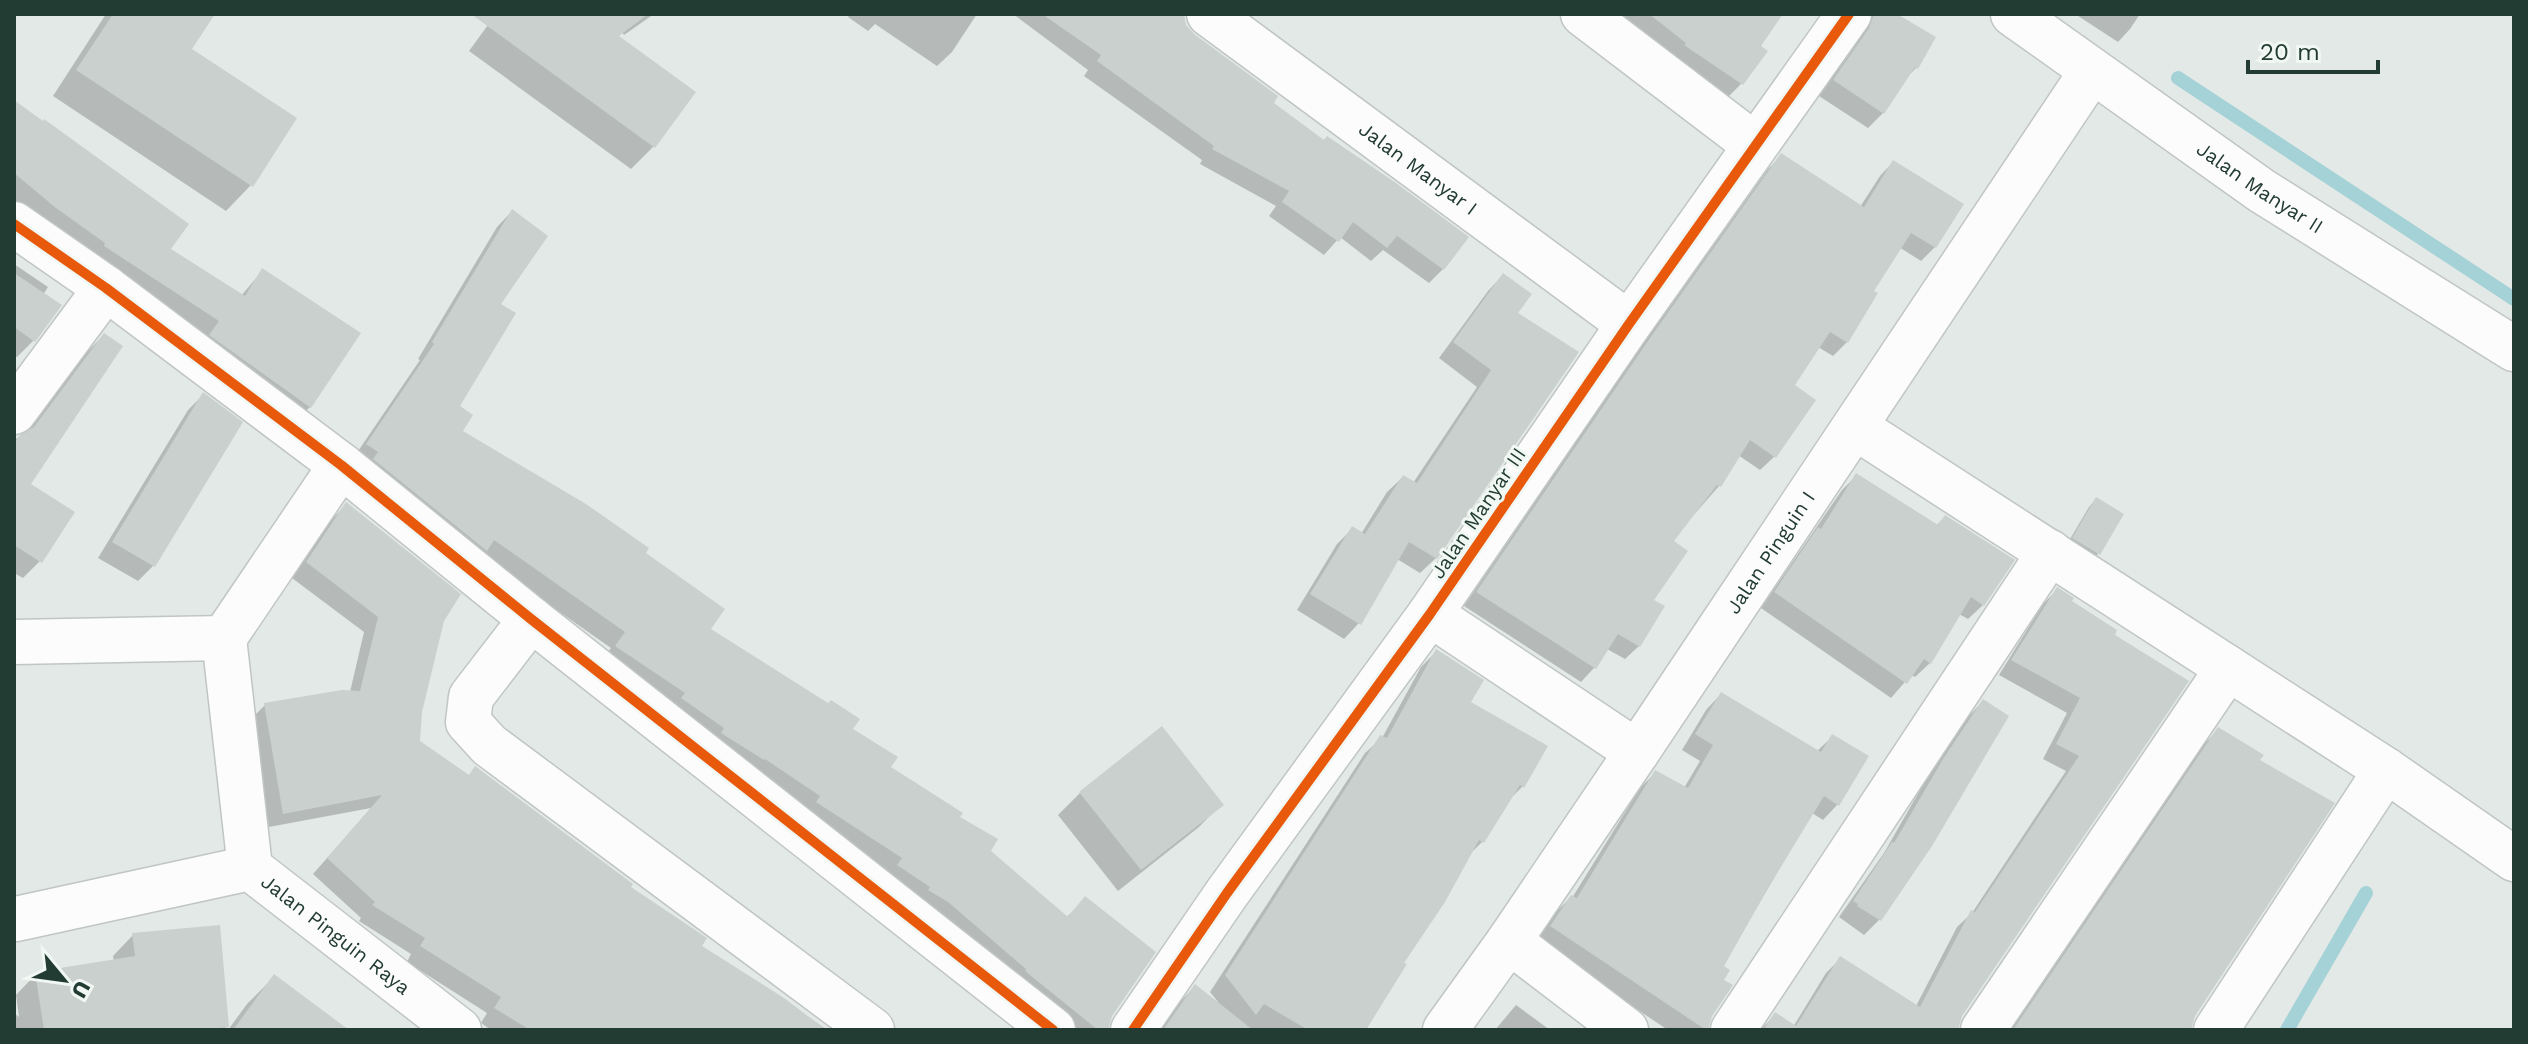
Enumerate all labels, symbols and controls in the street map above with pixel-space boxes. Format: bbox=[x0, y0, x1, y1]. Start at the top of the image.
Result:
scale bar bbox=[2248, 24, 2378, 74]
text: 20 m bbox=[2260, 38, 2320, 66]
street label: Jalan Manyar I bbox=[1354, 117, 1482, 220]
street label: Jalan Manyar II bbox=[2192, 137, 2328, 238]
street label: Jalan Manyar III bbox=[1425, 443, 1531, 583]
street label: Jalan Pinguin I bbox=[1721, 487, 1820, 618]
street label: Jalan Pinguin Raya bbox=[257, 869, 415, 1000]
north arrow bbox=[24, 940, 104, 1020]
text: U bbox=[66, 977, 96, 1002]

